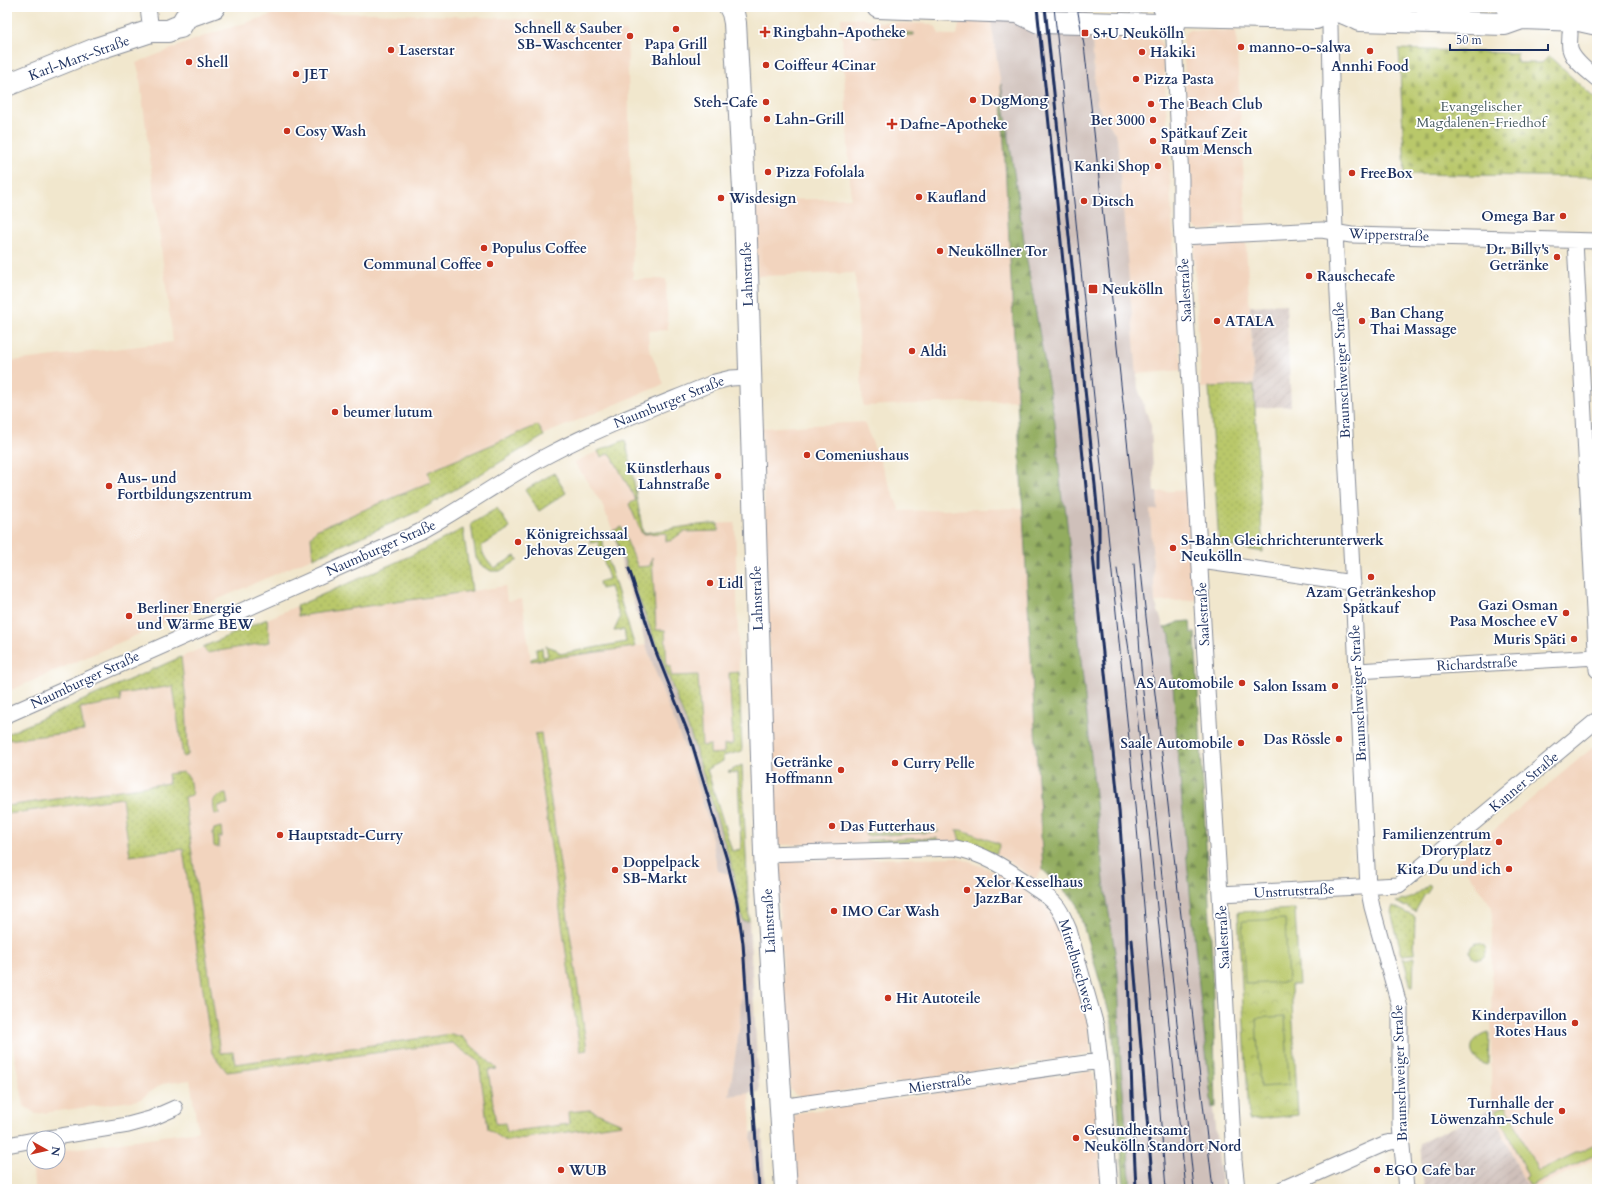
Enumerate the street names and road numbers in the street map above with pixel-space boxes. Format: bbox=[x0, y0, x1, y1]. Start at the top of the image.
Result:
street label: Karl-Marx-Straße bbox=[26, 31, 132, 85]
street label: Wipperstraße bbox=[1347, 224, 1430, 246]
street label: Lahnstraße bbox=[736, 241, 758, 307]
street label: Saalestraße bbox=[1174, 258, 1196, 322]
street label: Braunschweiger Straße bbox=[1329, 301, 1355, 439]
street label: Naumburger Straße bbox=[611, 371, 727, 433]
street label: Naumburger Straße bbox=[323, 515, 439, 581]
street label: Lahnstraße bbox=[746, 565, 768, 631]
street label: Saalestraße bbox=[1192, 582, 1214, 646]
street label: Braunschweiger Straße bbox=[1345, 624, 1371, 762]
street label: Naumburger Straße bbox=[27, 646, 143, 714]
street label: Richardstraße bbox=[1436, 652, 1518, 676]
street label: Kanner Straße bbox=[1485, 747, 1563, 817]
street label: Unstrutstraße bbox=[1253, 879, 1335, 903]
street label: Lahnstraße bbox=[758, 888, 780, 954]
street label: Saalestraße bbox=[1212, 905, 1234, 969]
street label: Mittelbuschweg bbox=[1054, 917, 1100, 1013]
street label: Braunschweiger Straße bbox=[1388, 1004, 1412, 1142]
street label: Mierstraße bbox=[907, 1070, 973, 1098]

